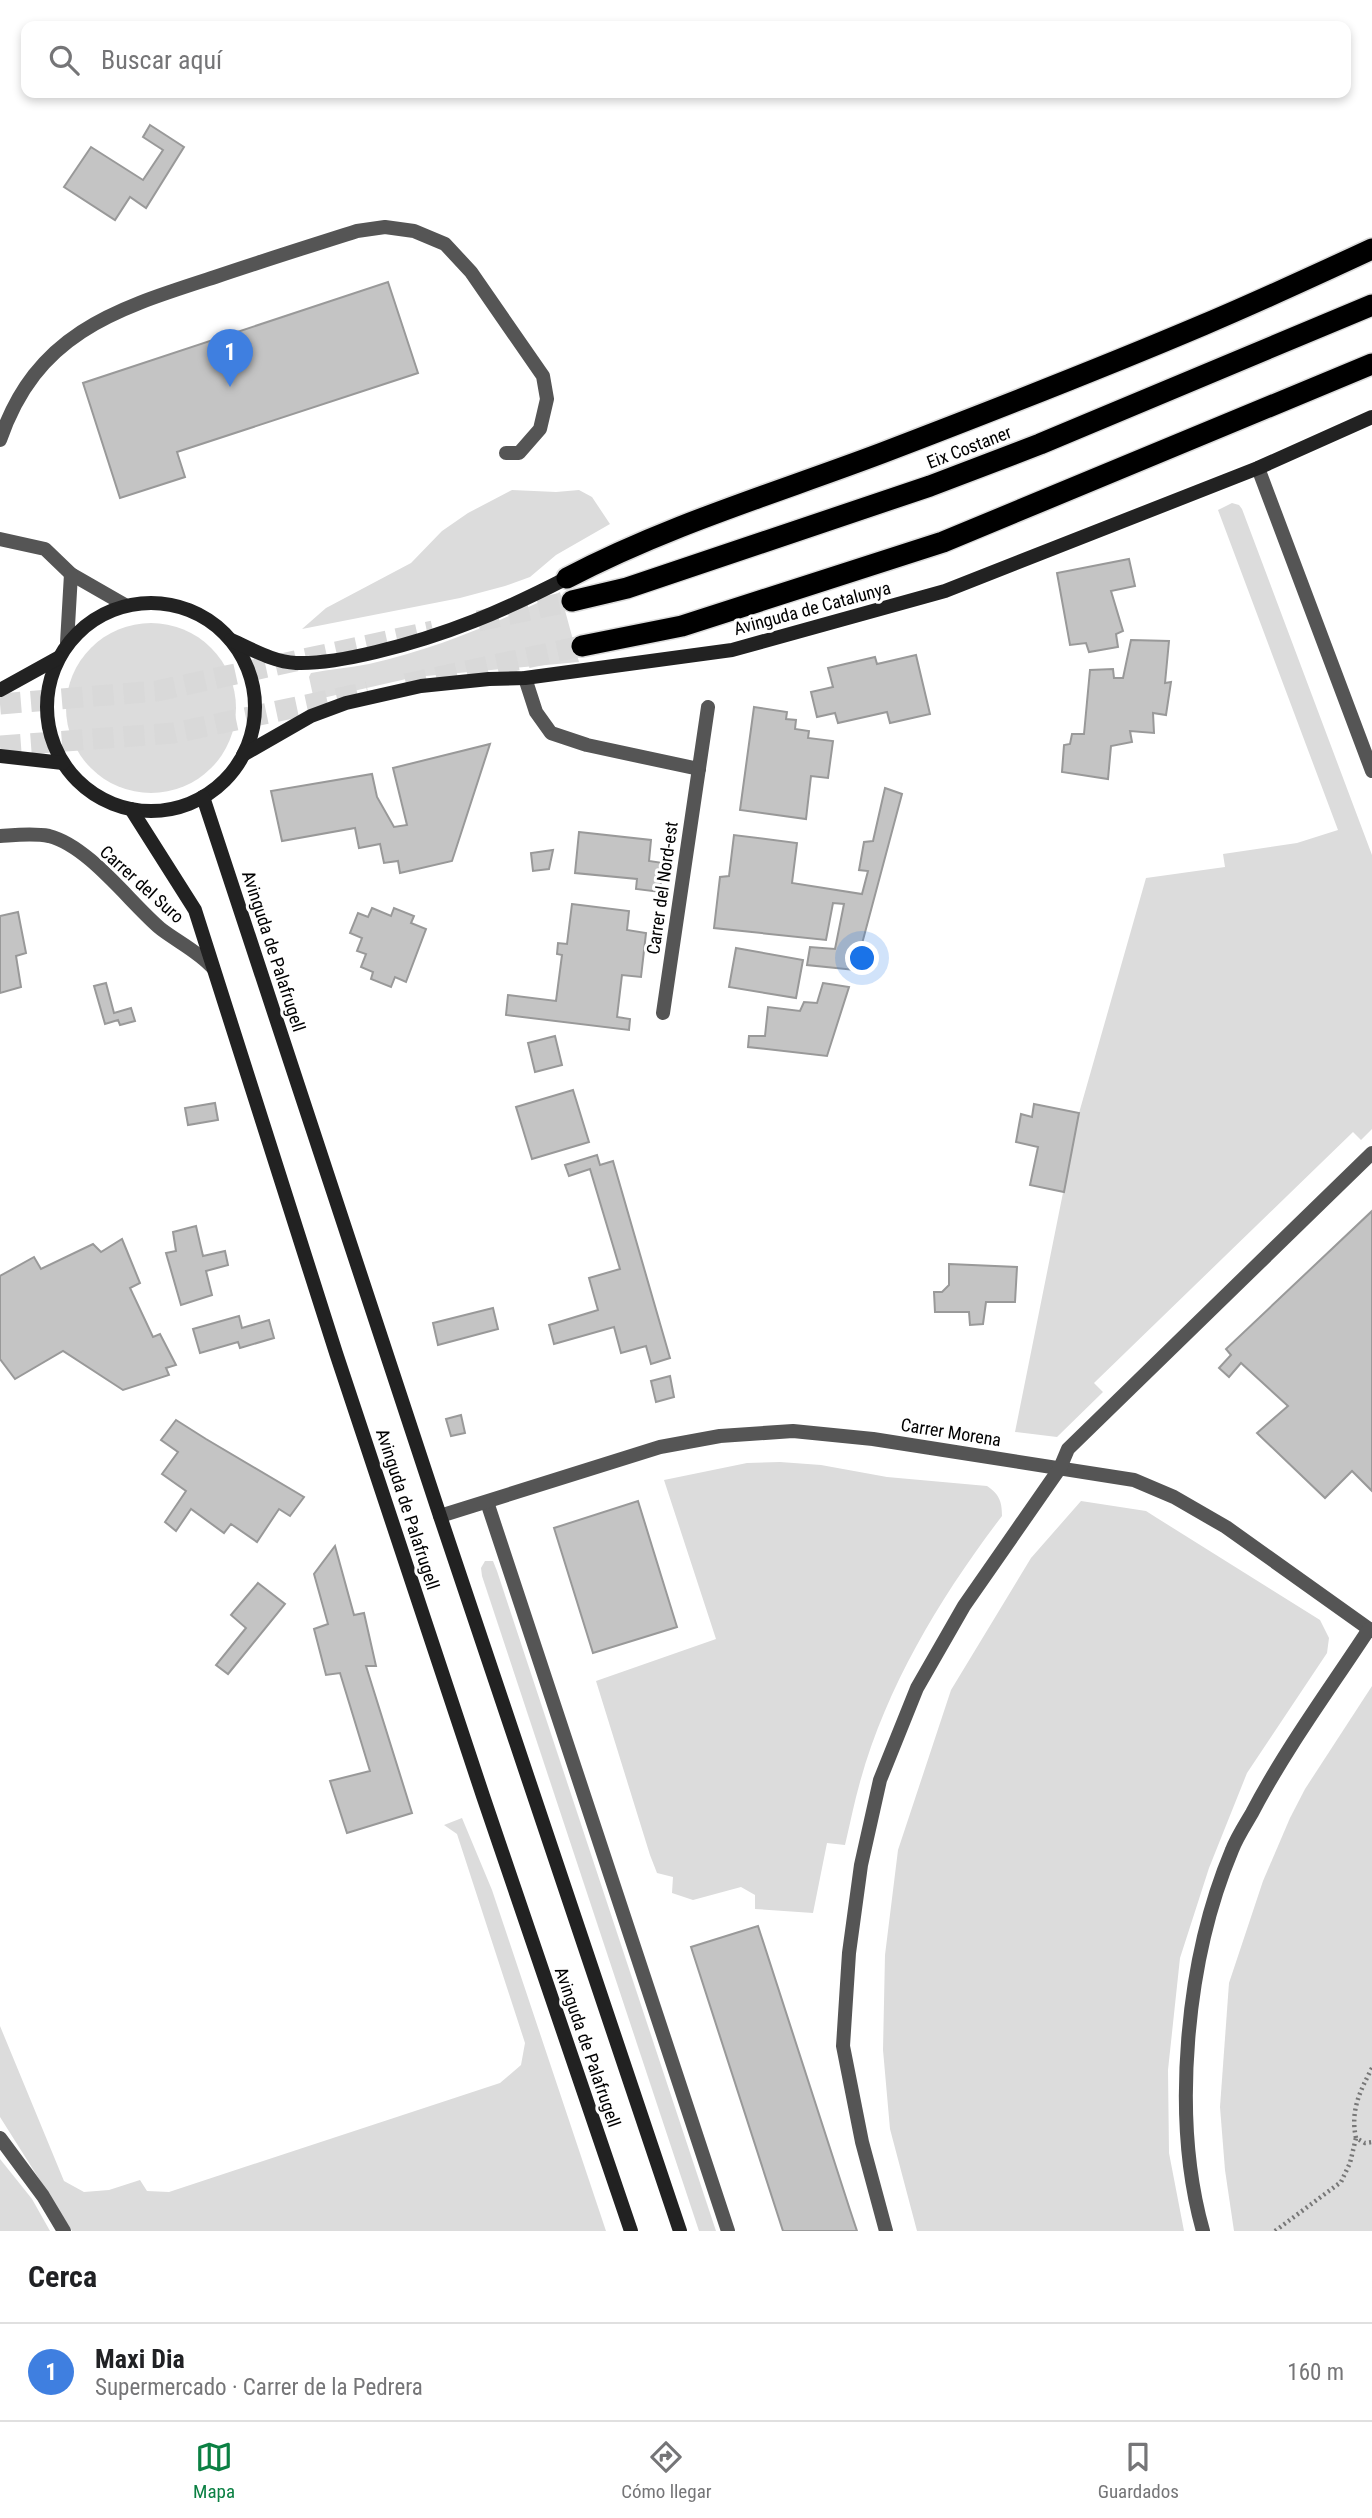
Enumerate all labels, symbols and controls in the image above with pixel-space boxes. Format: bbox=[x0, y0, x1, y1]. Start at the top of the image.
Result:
search box bbox=[21, 21, 1351, 98]
icon: search bbox=[45, 41, 83, 79]
text: Buscar aquí bbox=[101, 45, 222, 75]
pin: 1 bbox=[207, 329, 253, 387]
street label: Eix Costaner bbox=[924, 421, 1015, 473]
street label: Avinguda de Catalunya bbox=[731, 577, 893, 639]
street label: Carrer del Nord-est bbox=[642, 820, 682, 956]
street label: Carrer del Suro bbox=[96, 841, 188, 927]
street label: Avinguda de Palafrugell bbox=[238, 868, 310, 1034]
your location bbox=[845, 941, 879, 975]
street label: Carrer Morena bbox=[899, 1414, 1003, 1450]
street label: Avinguda de Palafrugell bbox=[372, 1426, 444, 1592]
street label: Avinguda de Palafrugell bbox=[551, 1964, 625, 2130]
text: Cerca bbox=[28, 2259, 97, 2294]
text: Maxi Dia bbox=[95, 2344, 185, 2374]
text: 1 bbox=[45, 2359, 57, 2386]
text: 160 m bbox=[1287, 2359, 1344, 2386]
text: Supermercado · Carrer de la Pedrera bbox=[95, 2374, 423, 2401]
tab: Mapa bbox=[193, 2438, 235, 2503]
tab: Cómo llegar bbox=[621, 2438, 712, 2503]
tab: Guardados bbox=[1098, 2438, 1179, 2503]

